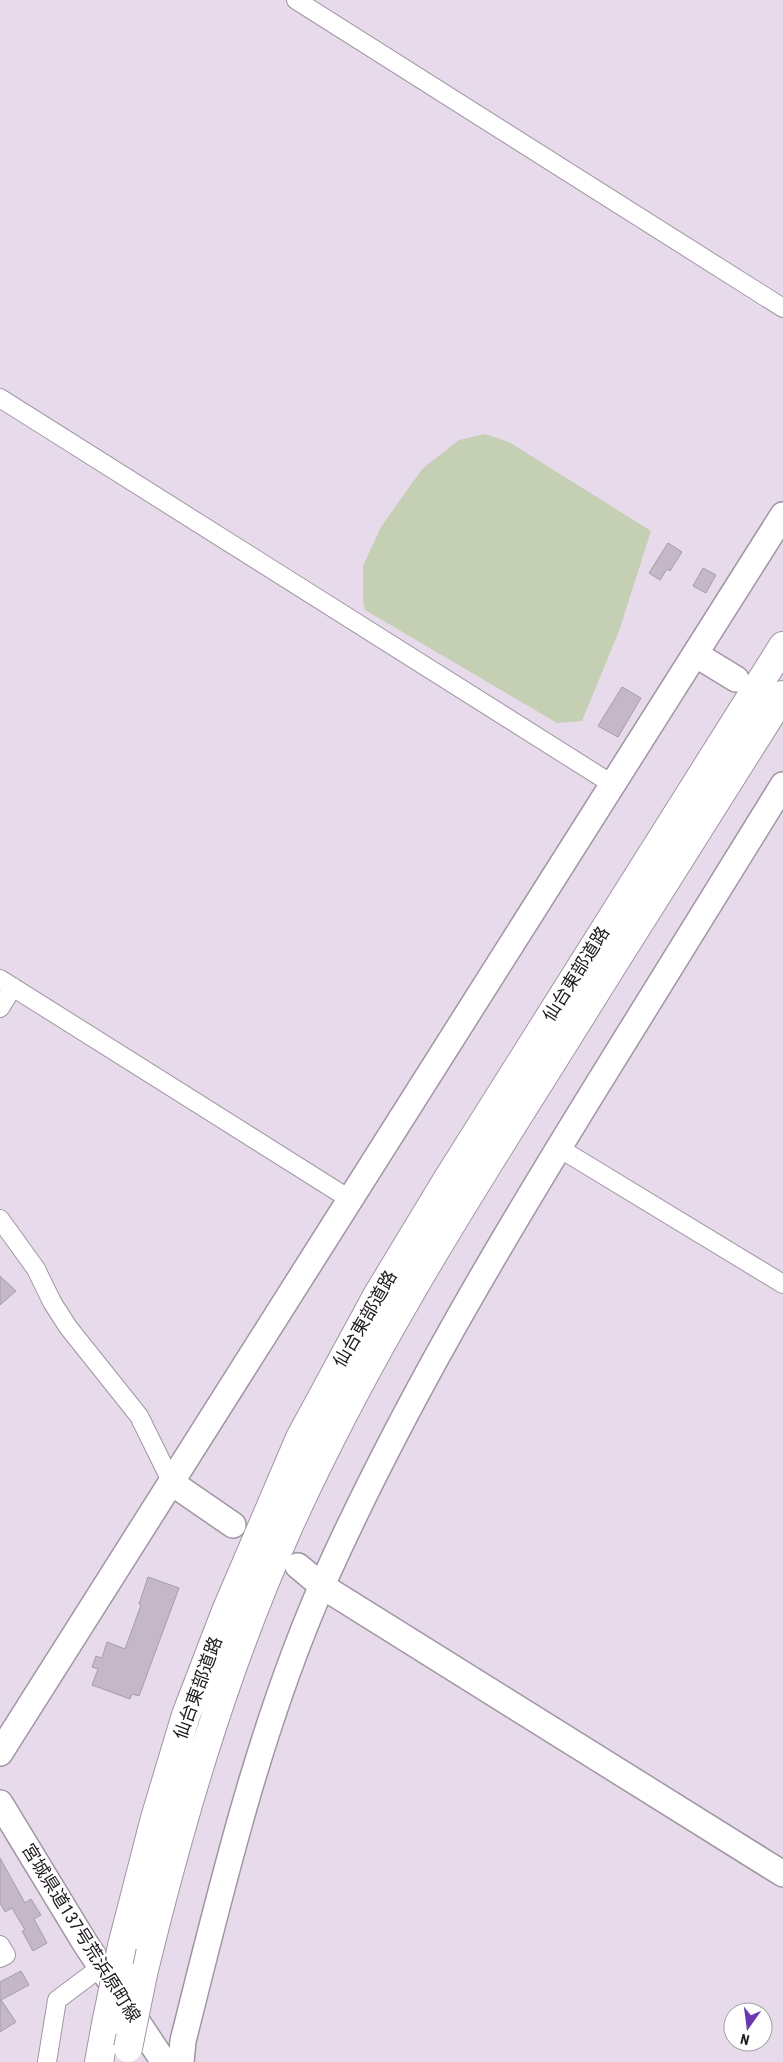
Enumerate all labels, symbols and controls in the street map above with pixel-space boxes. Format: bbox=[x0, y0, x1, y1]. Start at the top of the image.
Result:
street label: 仙台東部道路 bbox=[538, 922, 613, 1025]
street label: 仙台東部道路 bbox=[328, 1267, 401, 1371]
street label: 仙台東部道路 bbox=[169, 1633, 226, 1742]
street label: 宮城県道137号荒浜原町線 bbox=[18, 1840, 145, 2026]
north arrow bbox=[723, 2002, 773, 2052]
text: N bbox=[739, 2031, 751, 2048]

